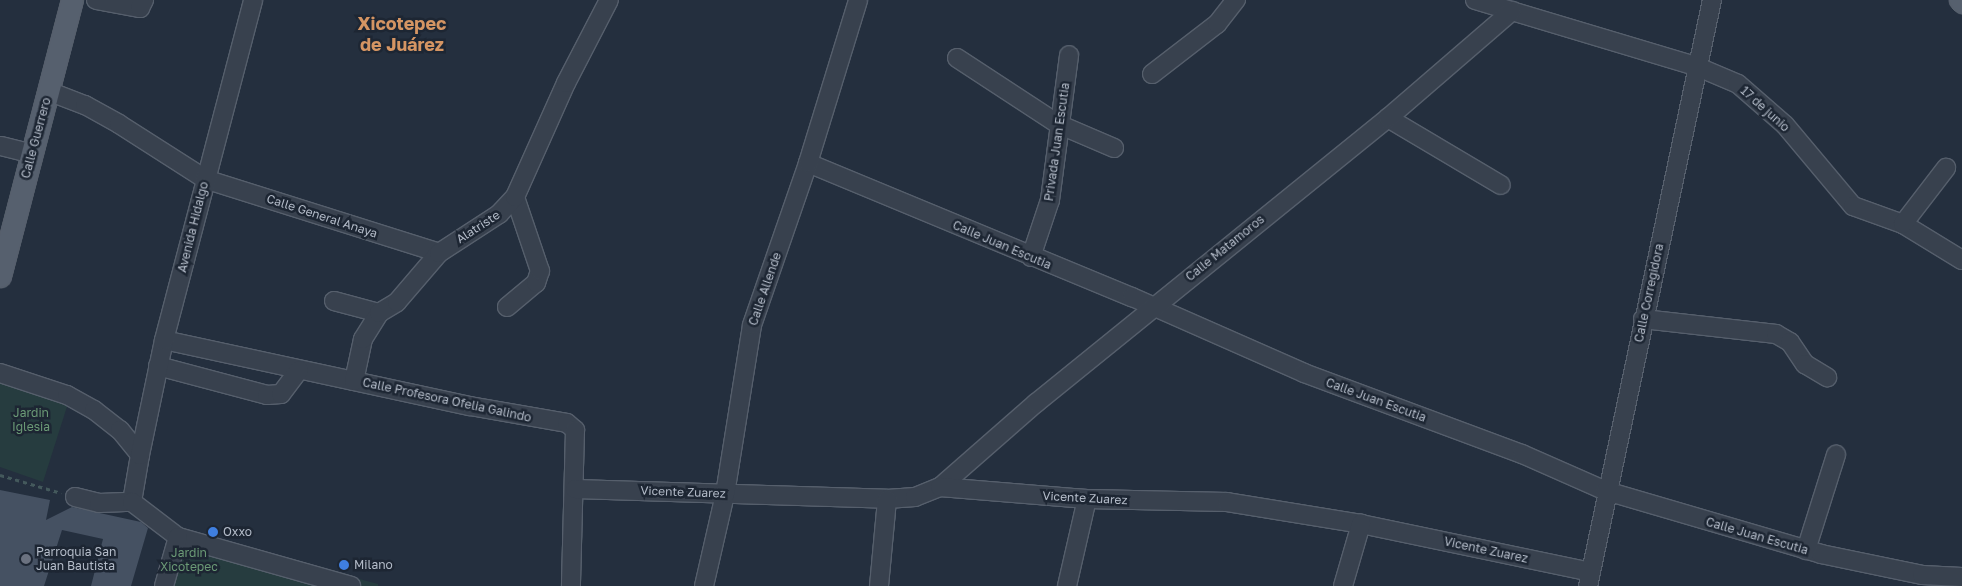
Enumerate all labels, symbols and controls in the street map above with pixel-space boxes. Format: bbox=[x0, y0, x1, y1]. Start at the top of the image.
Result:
district label: Xicotepec de Juárez bbox=[358, 13, 446, 56]
street label: Privada Juan Escutia bbox=[1042, 82, 1072, 202]
street label: 17 de junio bbox=[1738, 83, 1792, 135]
street label: Calle Guerrero bbox=[18, 96, 54, 180]
street label: Avenida Hidalgo bbox=[175, 180, 211, 274]
street label: Calle General Anaya bbox=[265, 191, 379, 241]
street label: Alatriste bbox=[453, 208, 503, 246]
street label: Calle Matamoros bbox=[1183, 212, 1267, 284]
street label: Calle Juan Escutia bbox=[950, 218, 1054, 272]
street label: Calle Corregidora bbox=[1632, 242, 1666, 344]
street label: Calle Allende bbox=[746, 250, 784, 328]
street label: Calle Profesora Ofelia Galindo bbox=[361, 375, 533, 425]
street label: Calle Juan Escutia bbox=[1324, 375, 1428, 425]
park label: Jardin Iglesia bbox=[12, 406, 50, 434]
street label: Vicente Zuarez bbox=[640, 483, 726, 501]
street label: Vicente Zuarez bbox=[1042, 489, 1128, 507]
street label: Calle Juan Escutia bbox=[1704, 514, 1810, 558]
place label: Oxxo bbox=[223, 525, 252, 539]
marker: Oxxo bbox=[207, 526, 219, 538]
street label: Vicente Zuarez bbox=[1443, 534, 1529, 566]
place label: Parroquia San Juan Bautista bbox=[36, 545, 116, 573]
park label: Jardin Xicotepec bbox=[160, 546, 218, 574]
marker: Parroquia San Juan Bautista bbox=[20, 553, 32, 565]
place label: Milano bbox=[354, 558, 393, 572]
marker: Milano bbox=[338, 559, 350, 571]

